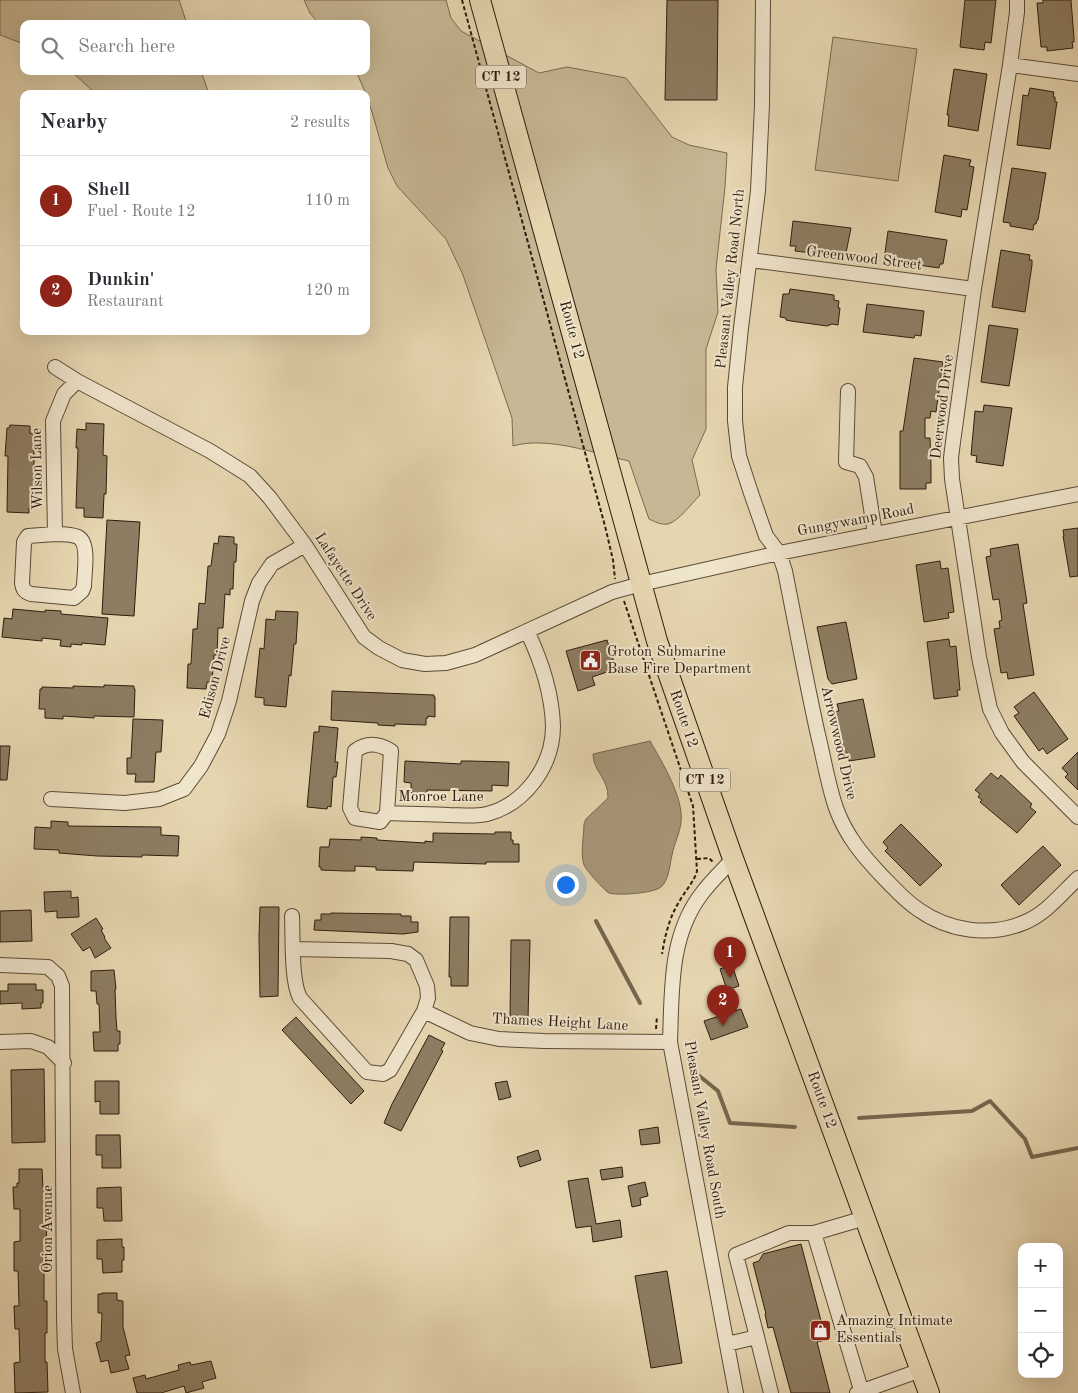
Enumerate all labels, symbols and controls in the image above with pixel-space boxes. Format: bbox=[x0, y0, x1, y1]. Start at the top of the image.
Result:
search box bbox=[20, 20, 370, 75]
icon: search bbox=[38, 34, 66, 62]
text: Search here bbox=[78, 38, 175, 57]
road number: CT 12 bbox=[476, 66, 526, 88]
text: Nearby bbox=[40, 112, 108, 133]
text: 2 results bbox=[290, 115, 350, 131]
text: Shell bbox=[87, 181, 130, 200]
street label: Pleasant Valley Road North bbox=[714, 188, 748, 370]
text: 1 bbox=[51, 193, 61, 209]
text: 110 m bbox=[305, 193, 350, 209]
text: Fuel · Route 12 bbox=[87, 204, 195, 220]
street label: Greenwood Street bbox=[805, 244, 923, 274]
text: Dunkin' bbox=[87, 271, 154, 290]
text: 2 bbox=[51, 283, 61, 299]
text: 120 m bbox=[305, 283, 350, 299]
text: Restaurant bbox=[87, 294, 164, 310]
street label: Route 12 bbox=[556, 299, 586, 361]
street label: Deerwood Drive bbox=[929, 354, 957, 460]
street label: Wilson Lane bbox=[30, 428, 46, 510]
street label: Gungywamp Road bbox=[796, 502, 916, 540]
street label: Lafayette Drive bbox=[311, 530, 379, 624]
street label: Edison Drive bbox=[198, 635, 234, 721]
place label: Groton Submarine Base Fire Department bbox=[607, 645, 751, 677]
public building icon: Groton Submarine Base Fire Department bbox=[579, 649, 603, 673]
street label: Arrowwood Drive bbox=[818, 685, 858, 802]
street label: Route 12 bbox=[666, 688, 700, 750]
road number: CT 12 bbox=[680, 768, 730, 792]
street label: Monroe Lane bbox=[398, 790, 484, 805]
your location bbox=[553, 872, 579, 898]
pin: 1 bbox=[714, 937, 746, 978]
pin: 2 bbox=[707, 985, 739, 1026]
street label: Thames Height Lane bbox=[491, 1012, 629, 1034]
street label: Pleasant Valley Road South bbox=[681, 1040, 727, 1220]
street label: Route 12 bbox=[804, 1069, 838, 1131]
street label: Orion Avenue bbox=[41, 1185, 56, 1273]
map controls bbox=[1018, 1243, 1063, 1378]
button: + bbox=[1018, 1243, 1063, 1288]
button: − bbox=[1018, 1288, 1063, 1333]
place label: Amazing Intimate Essentials bbox=[836, 1314, 953, 1346]
shop icon: Amazing Intimate Essentials bbox=[808, 1318, 832, 1342]
button: locate bbox=[1018, 1333, 1063, 1378]

